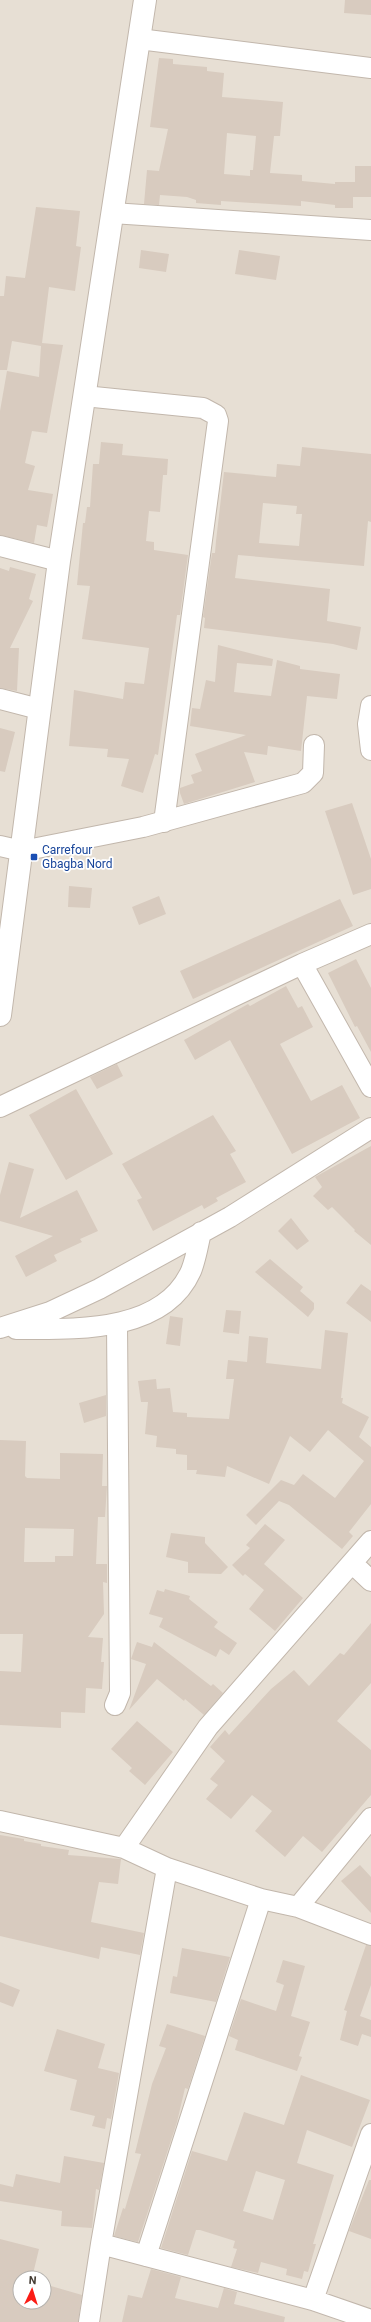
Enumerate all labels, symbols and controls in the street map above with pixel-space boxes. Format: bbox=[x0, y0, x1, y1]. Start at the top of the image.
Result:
place label: Carrefour Gbagba Nord bbox=[42, 843, 113, 871]
marker: Carrefour Gbagba Nord bbox=[29, 852, 39, 862]
north arrow bbox=[12, 2270, 52, 2310]
text: N bbox=[28, 2274, 37, 2287]

